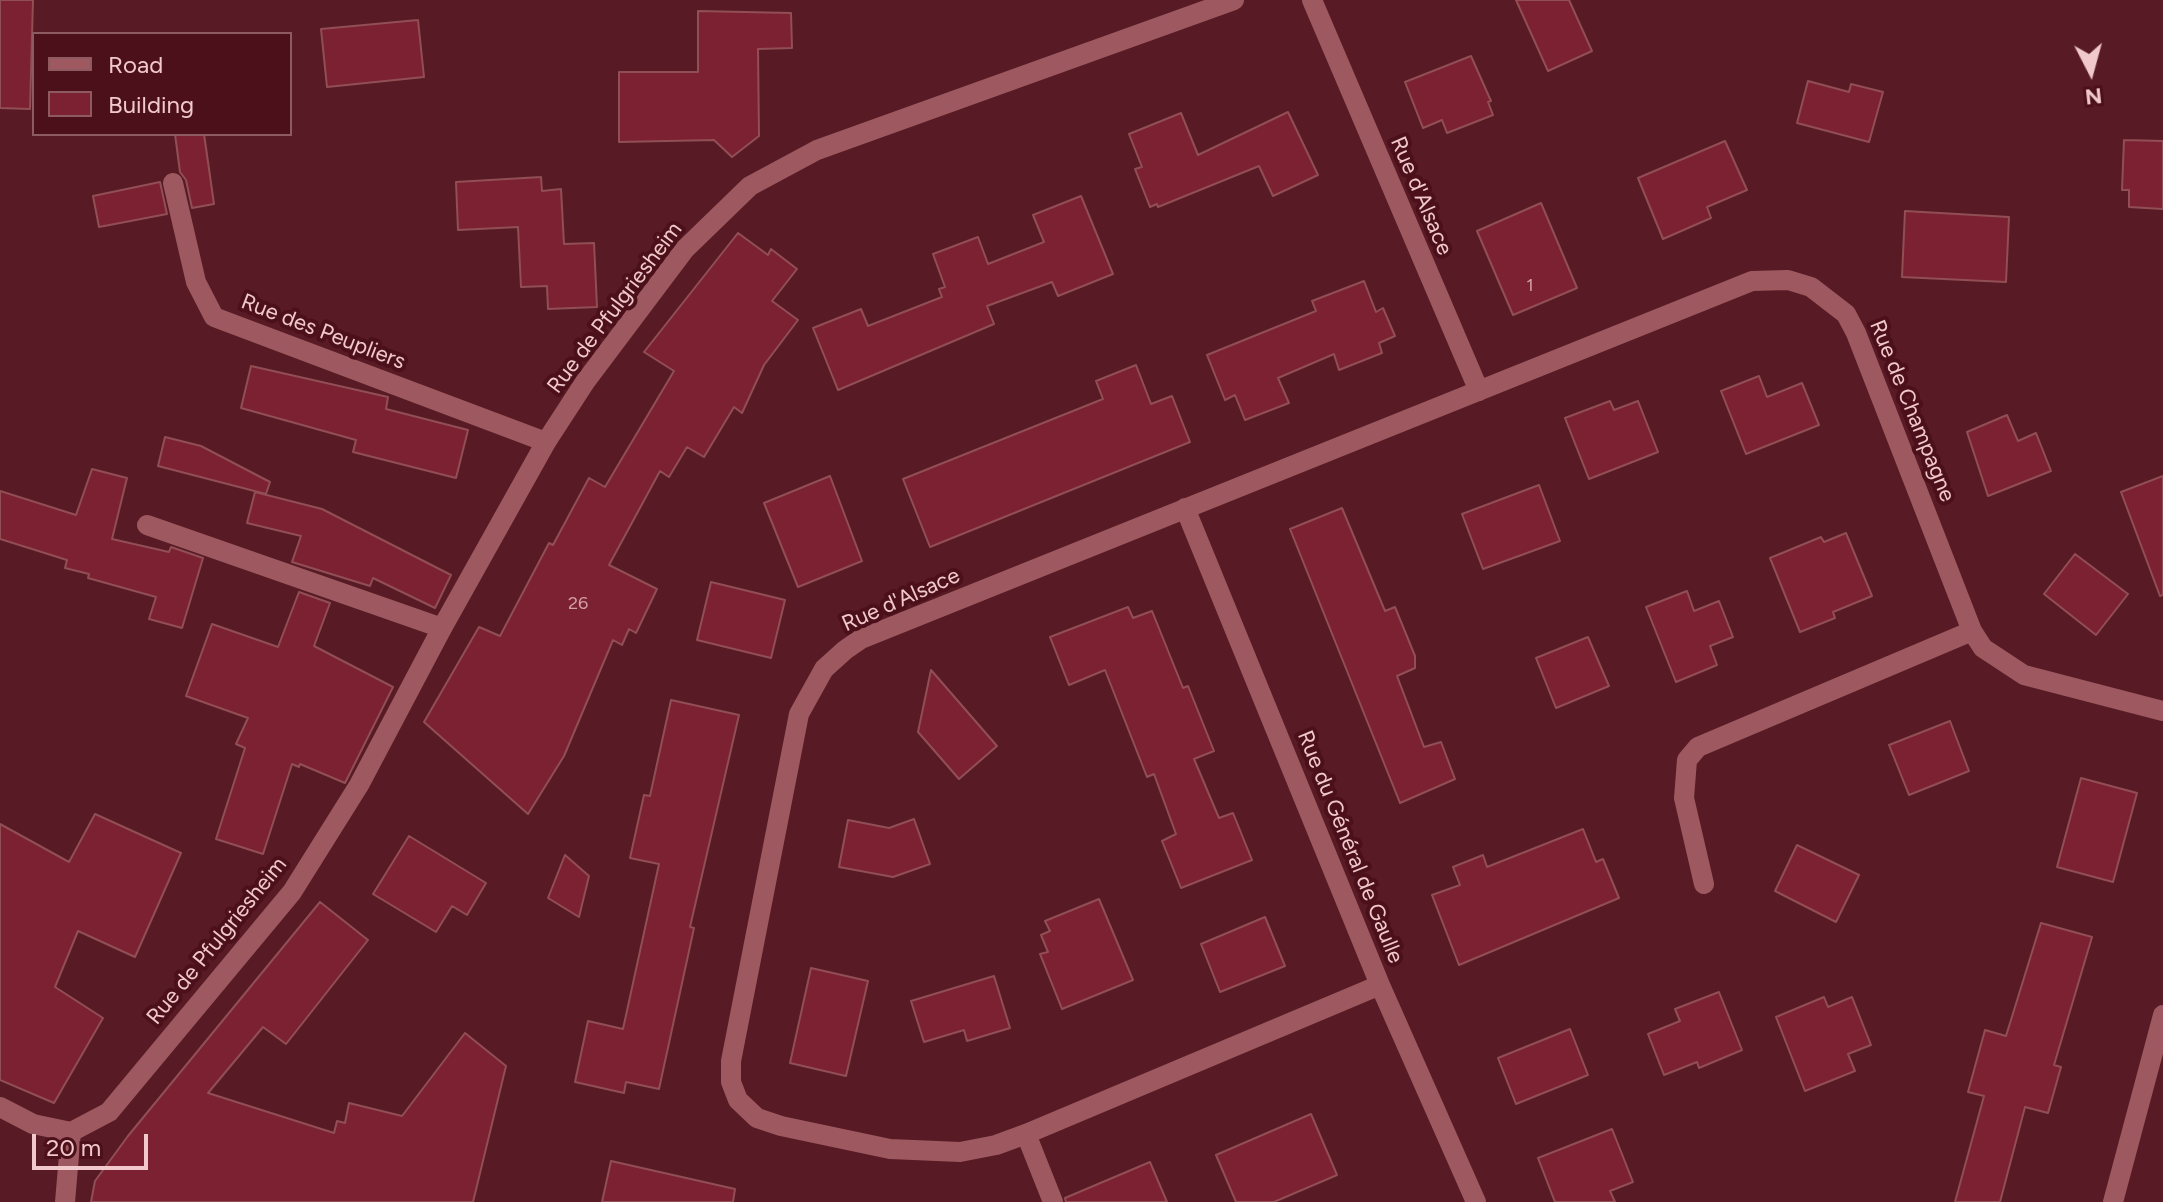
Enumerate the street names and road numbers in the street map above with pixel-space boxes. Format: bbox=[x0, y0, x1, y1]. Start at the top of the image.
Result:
street label: Rue d'Alsace bbox=[1384, 133, 1458, 259]
street label: Rue de Pfulgriesheim bbox=[542, 217, 688, 399]
street label: Rue des Peupliers bbox=[237, 289, 409, 375]
street label: Rue de Champagne bbox=[1864, 316, 1960, 506]
street label: Rue d'Alsace bbox=[838, 562, 964, 638]
street label: Rue du Général de Gaulle bbox=[1291, 727, 1409, 967]
street label: Rue de Pfulgriesheim bbox=[141, 852, 293, 1030]

